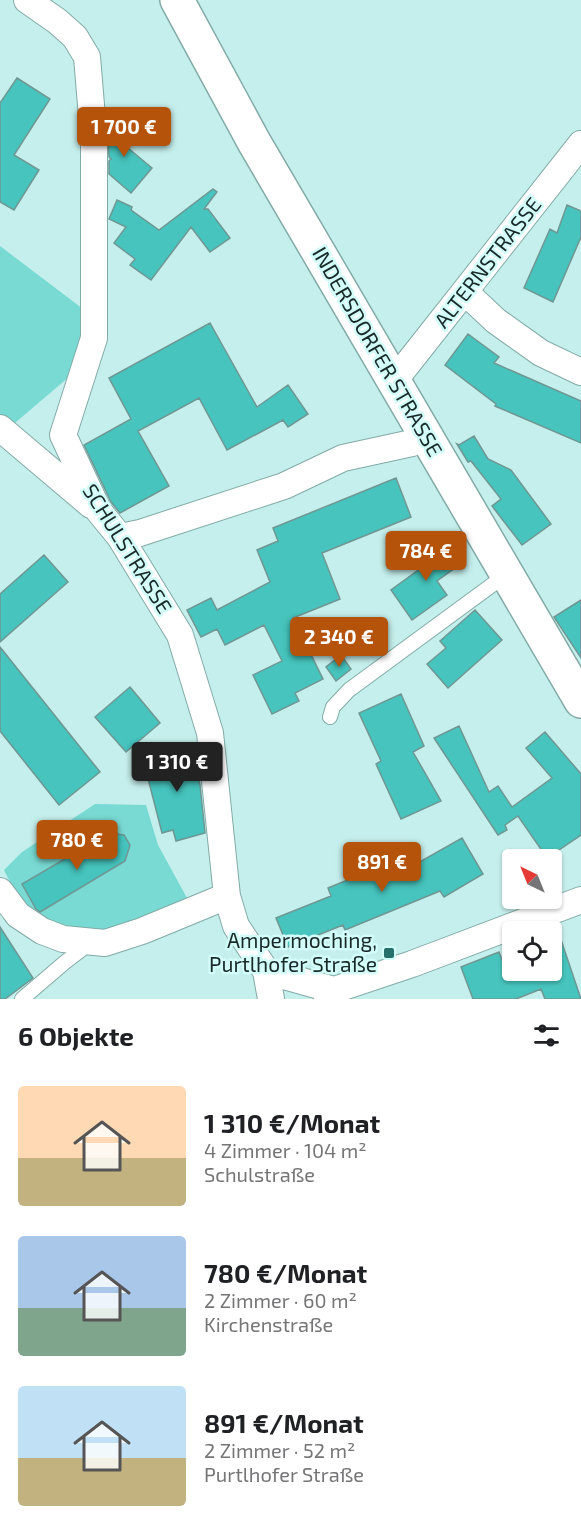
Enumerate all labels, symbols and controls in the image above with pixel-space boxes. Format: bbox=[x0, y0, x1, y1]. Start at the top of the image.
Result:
pin: 1 700 € bbox=[69, 107, 179, 158]
text: 1 700 € bbox=[91, 114, 157, 138]
street label: ALTERNSTRASSE bbox=[428, 192, 546, 332]
street label: INDERSDORFER STRASSE bbox=[308, 242, 449, 460]
street label: SCHULSTRASSE bbox=[78, 479, 178, 618]
pin: 784 € bbox=[384, 531, 468, 582]
text: 784 € bbox=[400, 538, 452, 562]
pin: 2 340 € bbox=[284, 617, 394, 668]
text: 2 340 € bbox=[304, 624, 374, 648]
pin: 1 310 € bbox=[122, 742, 232, 793]
text: 1 310 € bbox=[146, 749, 208, 773]
pin: 780 € bbox=[35, 820, 119, 871]
text: 780 € bbox=[51, 827, 103, 851]
pin: 891 € bbox=[340, 842, 424, 893]
text: 891 € bbox=[357, 849, 407, 873]
north arrow bbox=[502, 849, 562, 909]
map controls bbox=[502, 849, 562, 981]
button: locate bbox=[502, 921, 562, 981]
place label: Ampermoching, Purtlhofer Straße bbox=[209, 927, 377, 976]
marker: Ampermoching, Purtlhofer Straße bbox=[382, 946, 396, 960]
icon: filters bbox=[530, 1019, 563, 1052]
text: 6 Objekte bbox=[18, 1020, 134, 1051]
text: 1 310 €/Monat bbox=[204, 1107, 380, 1138]
icon: home bbox=[66, 1110, 138, 1182]
text: 4 Zimmer · 104 m² bbox=[204, 1138, 367, 1162]
text: Schulstraße bbox=[204, 1162, 315, 1186]
text: 780 €/Monat bbox=[204, 1257, 367, 1288]
icon: home bbox=[66, 1260, 138, 1332]
text: 2 Zimmer · 60 m² bbox=[204, 1288, 357, 1312]
text: Kirchenstraße bbox=[204, 1312, 333, 1336]
text: 891 €/Monat bbox=[204, 1407, 364, 1438]
icon: home bbox=[66, 1410, 138, 1482]
text: 2 Zimmer · 52 m² bbox=[204, 1438, 355, 1462]
text: Purtlhofer Straße bbox=[204, 1462, 364, 1486]

